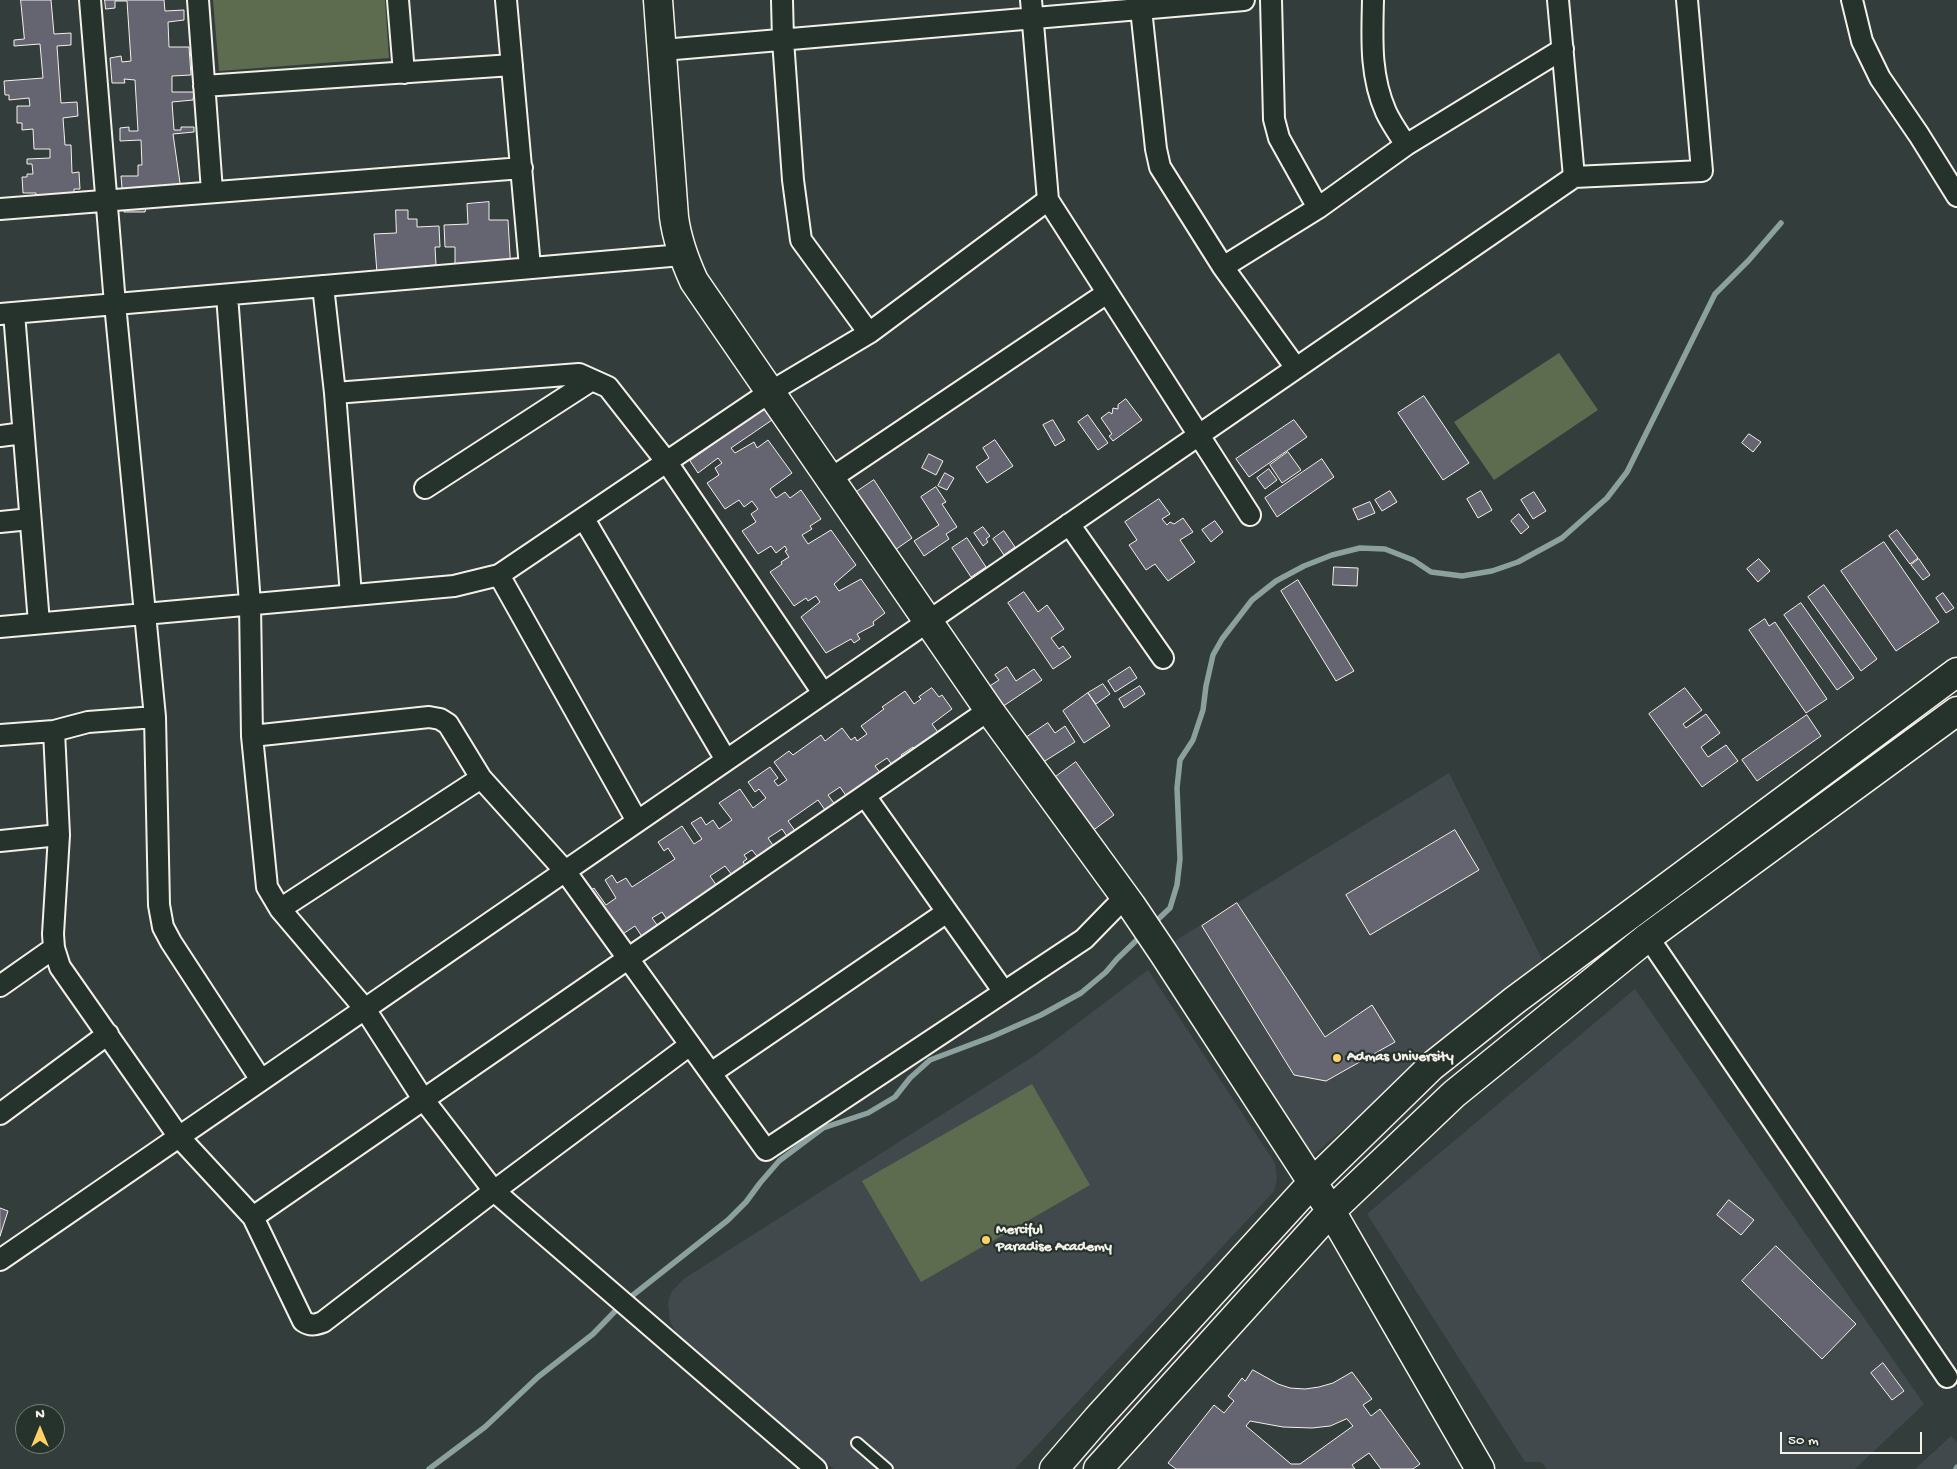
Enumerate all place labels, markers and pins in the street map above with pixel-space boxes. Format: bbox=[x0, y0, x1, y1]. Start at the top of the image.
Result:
place label: Admas University bbox=[1347, 1049, 1454, 1067]
marker: Admas University bbox=[1331, 1052, 1343, 1064]
place label: Merciful Paradise Academy bbox=[996, 1222, 1112, 1257]
marker: Merciful Paradise Academy bbox=[980, 1234, 992, 1246]

